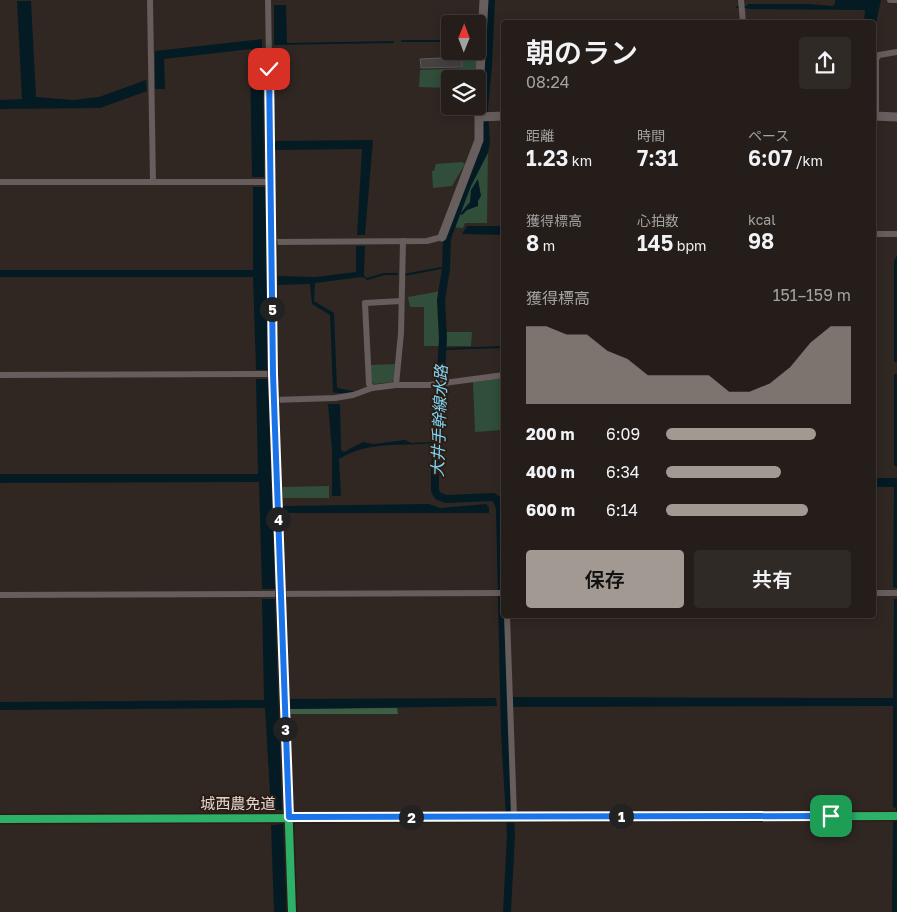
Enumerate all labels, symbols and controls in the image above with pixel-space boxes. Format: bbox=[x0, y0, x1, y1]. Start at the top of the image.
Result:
north arrow bbox=[441, 15, 486, 60]
map controls bbox=[441, 15, 486, 115]
text: 朝のラン bbox=[526, 36, 638, 69]
button: share bbox=[799, 37, 851, 89]
pin bbox=[248, 48, 290, 90]
icon: check bbox=[255, 55, 283, 83]
button: layers bbox=[441, 70, 486, 115]
text: 08:24 bbox=[526, 72, 570, 92]
text: 距離 bbox=[526, 127, 554, 144]
text: 時間 bbox=[637, 127, 665, 144]
text: ペース bbox=[748, 127, 789, 144]
text: 1.23 bbox=[526, 145, 568, 171]
text: 7:31 bbox=[637, 145, 678, 171]
text: 6:07 bbox=[748, 145, 792, 171]
text: km bbox=[568, 152, 592, 169]
text: /km bbox=[792, 152, 823, 169]
text: kcal bbox=[748, 211, 776, 228]
text: 獲得標高 bbox=[526, 212, 582, 229]
text: 心拍数 bbox=[637, 212, 679, 229]
text: 98 bbox=[748, 228, 774, 254]
text: 8 bbox=[526, 230, 539, 256]
text: 145 bbox=[637, 230, 673, 256]
text: m bbox=[539, 237, 555, 254]
text: bpm bbox=[673, 237, 706, 254]
text: 151–159 m bbox=[773, 285, 851, 305]
text: 獲得標高 bbox=[526, 288, 590, 308]
pin: 5 bbox=[260, 296, 284, 322]
text: 5 bbox=[268, 301, 277, 318]
water label: 大井手幹線水路 bbox=[427, 363, 451, 477]
text: 200 m bbox=[526, 424, 575, 444]
text: 6:09 bbox=[606, 424, 640, 444]
text: 400 m bbox=[526, 462, 575, 482]
text: 6:34 bbox=[606, 462, 640, 482]
text: 600 m bbox=[526, 500, 575, 520]
text: 6:14 bbox=[606, 500, 638, 520]
pin: 4 bbox=[266, 506, 290, 532]
text: 4 bbox=[274, 511, 283, 528]
button: 保存 bbox=[526, 550, 684, 608]
button: 共有 bbox=[694, 550, 851, 608]
pin: 3 bbox=[272, 716, 298, 742]
text: 3 bbox=[281, 721, 290, 738]
street label: 城西農免道 bbox=[200, 794, 276, 812]
pin bbox=[810, 795, 852, 837]
icon: arrive bbox=[817, 802, 845, 830]
pin: 2 bbox=[398, 804, 424, 830]
pin: 1 bbox=[608, 804, 634, 828]
text: 1 bbox=[618, 808, 625, 825]
text: 2 bbox=[407, 809, 416, 826]

